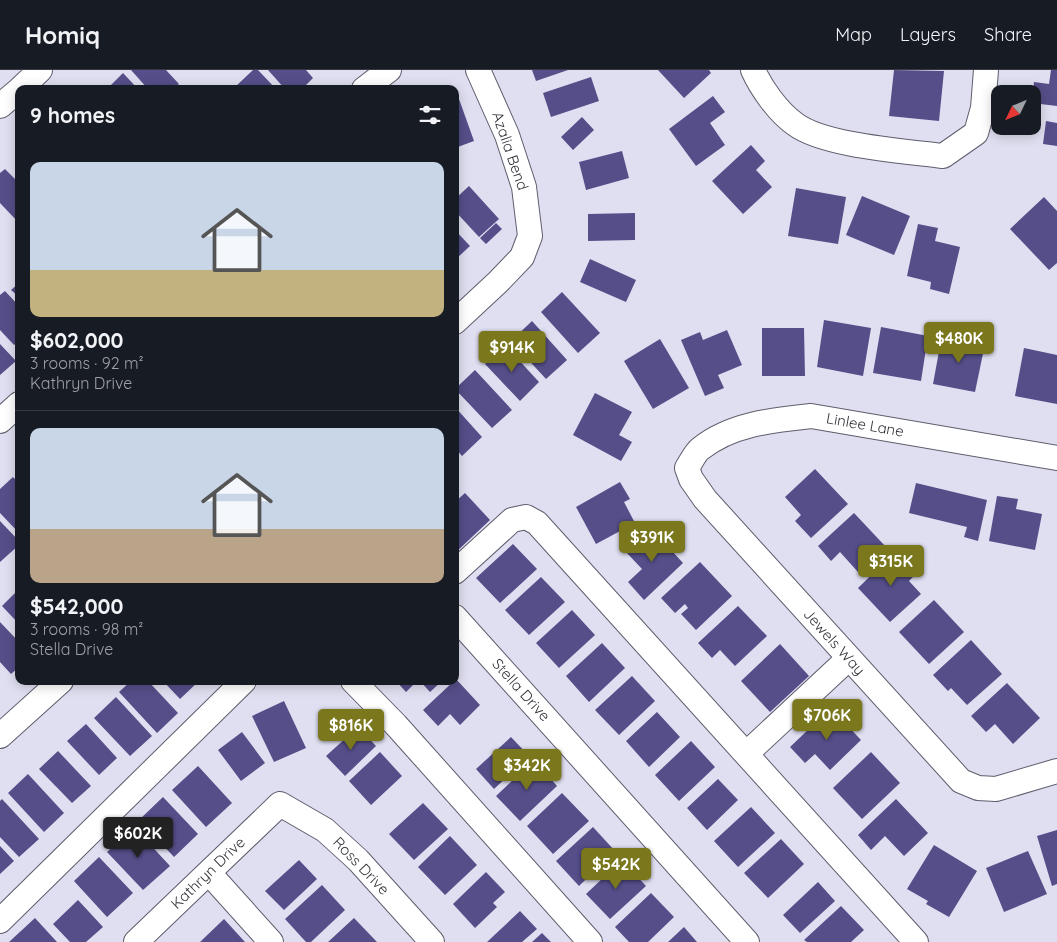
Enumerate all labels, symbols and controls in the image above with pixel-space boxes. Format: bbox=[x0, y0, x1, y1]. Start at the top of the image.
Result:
text: Homiq bbox=[25, 20, 100, 50]
text: Map bbox=[835, 23, 872, 46]
text: Layers bbox=[900, 23, 956, 46]
text: Share bbox=[984, 23, 1032, 46]
north arrow bbox=[991, 85, 1041, 135]
map controls bbox=[991, 85, 1041, 135]
icon: filters bbox=[416, 101, 444, 129]
text: 9 homes bbox=[30, 102, 115, 128]
street label: Azalia Bend bbox=[488, 109, 533, 193]
icon: home bbox=[192, 195, 282, 285]
pin: $480K bbox=[924, 322, 994, 364]
text: $602,000 bbox=[30, 327, 123, 353]
text: $480K bbox=[935, 328, 983, 348]
pin: $914K bbox=[477, 330, 547, 373]
text: $914K bbox=[490, 337, 534, 357]
text: 3 rooms · 92 m² bbox=[30, 353, 144, 373]
text: Kathryn Drive bbox=[30, 373, 132, 393]
street label: Linlee Lane bbox=[825, 408, 905, 441]
icon: home bbox=[192, 460, 282, 550]
pin: $391K bbox=[617, 520, 687, 563]
text: $391K bbox=[630, 527, 674, 547]
pin: $315K bbox=[856, 544, 926, 587]
text: $315K bbox=[869, 551, 913, 571]
text: $542,000 bbox=[30, 593, 123, 619]
street label: Jewels Way bbox=[799, 604, 869, 679]
text: 3 rooms · 98 m² bbox=[30, 619, 143, 639]
text: Stella Drive bbox=[30, 639, 113, 659]
street label: Stella Drive bbox=[488, 654, 555, 725]
pin: $706K bbox=[792, 698, 862, 741]
text: $706K bbox=[803, 705, 851, 725]
pin: $816K bbox=[316, 708, 386, 751]
text: $816K bbox=[329, 715, 373, 735]
pin: $342K bbox=[492, 748, 562, 791]
text: $342K bbox=[503, 755, 551, 775]
pin: $602K bbox=[103, 816, 173, 859]
text: $602K bbox=[114, 823, 162, 843]
street label: Kathryn Drive bbox=[167, 832, 249, 913]
street label: Ross Drive bbox=[329, 833, 394, 899]
pin: $542K bbox=[581, 848, 651, 890]
text: $542K bbox=[592, 854, 640, 874]

